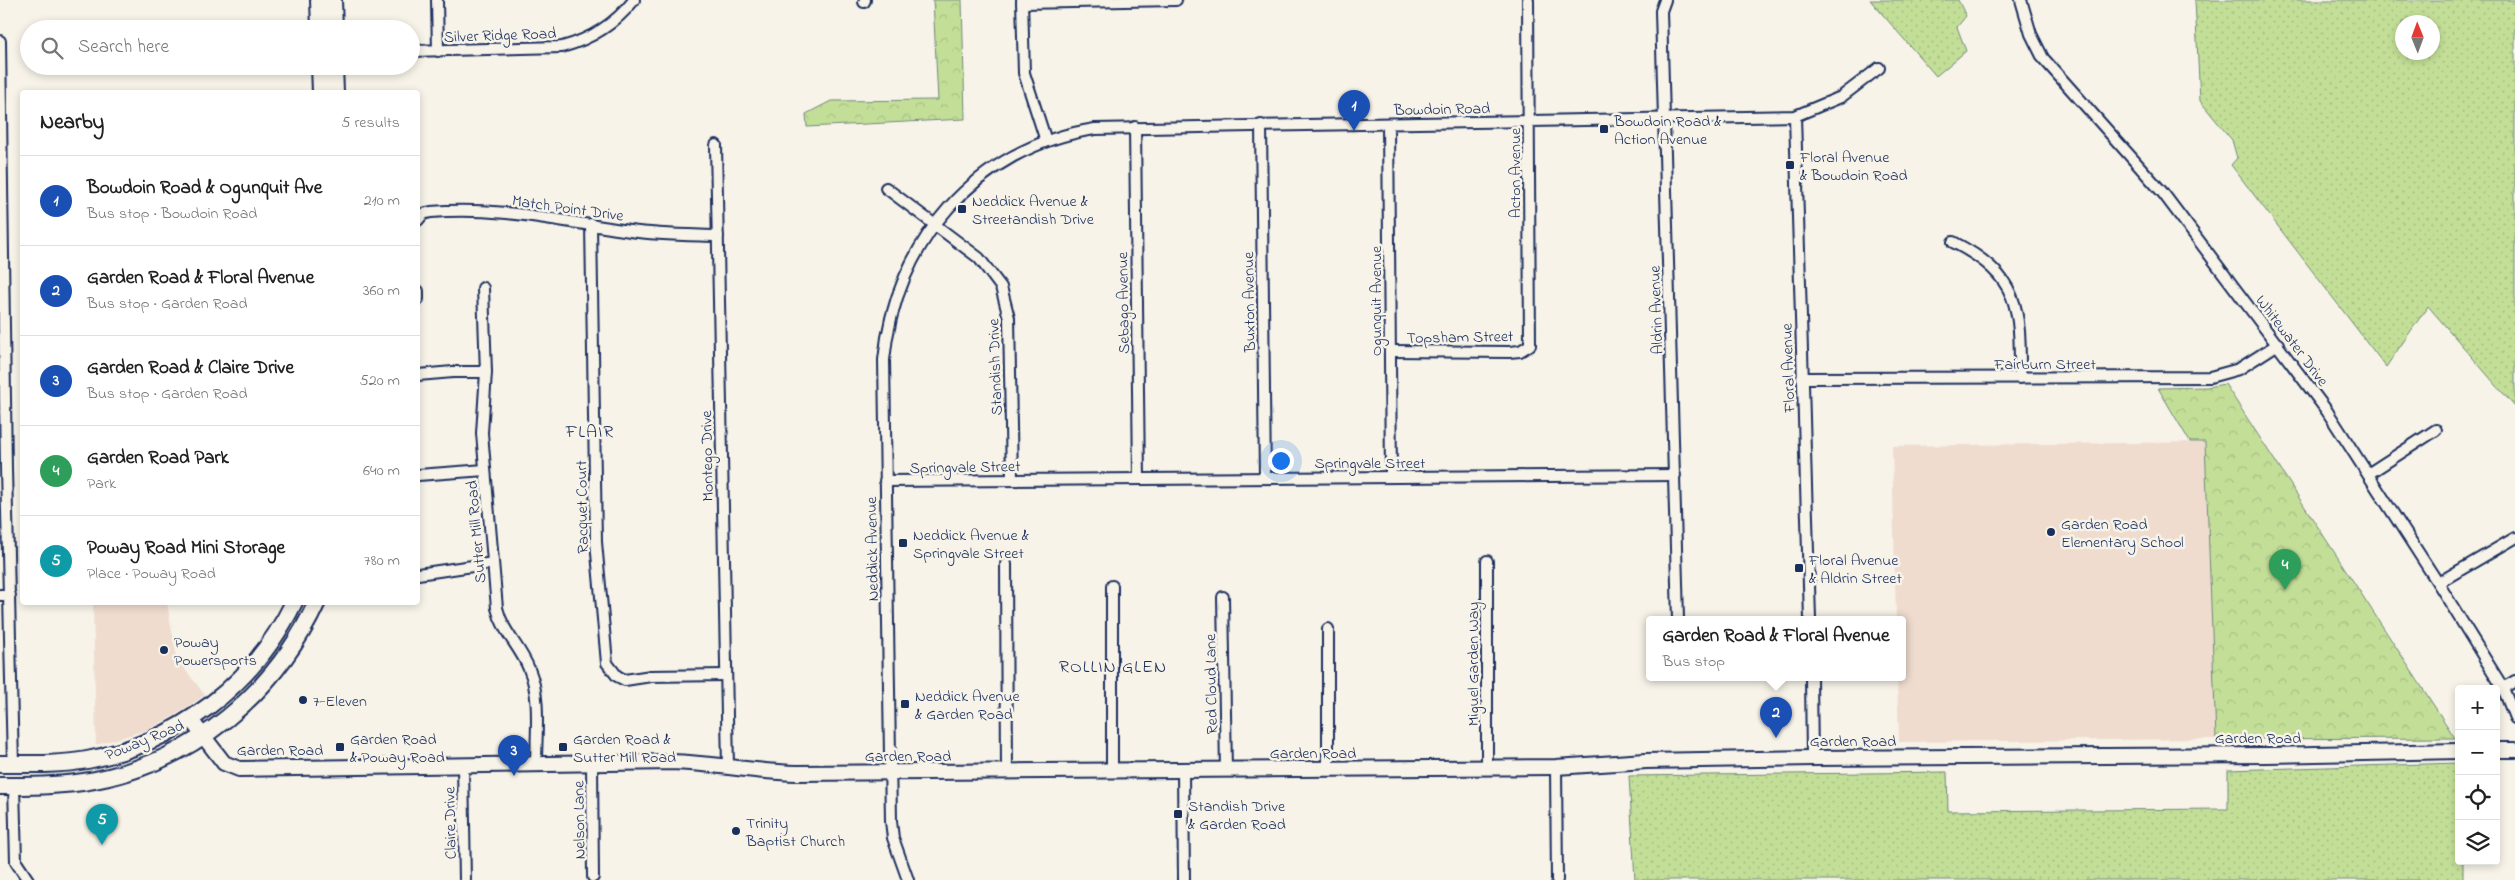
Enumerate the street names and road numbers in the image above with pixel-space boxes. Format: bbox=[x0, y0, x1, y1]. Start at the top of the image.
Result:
street label: Silver Ridge Road bbox=[443, 22, 557, 50]
street label: Bowdoin Road bbox=[1393, 97, 1490, 123]
street label: Acton Avenue bbox=[1504, 127, 1528, 218]
street label: Match Point Drive bbox=[510, 189, 626, 229]
street label: Ogunquit Avenue bbox=[1365, 245, 1389, 356]
street label: Sebago Avenue bbox=[1111, 251, 1137, 354]
street label: Buxton Avenue bbox=[1237, 251, 1263, 353]
street label: Aldrin Avenue bbox=[1643, 264, 1671, 355]
street label: Whitewater Drive bbox=[2249, 290, 2334, 393]
street label: Standish Drive bbox=[982, 317, 1010, 416]
street label: Floral Avenue bbox=[1775, 322, 1803, 414]
street label: Topsham Street bbox=[1406, 325, 1514, 351]
street label: Fairburn Street bbox=[1993, 353, 2096, 377]
street label: Montego Drive bbox=[695, 409, 721, 502]
street label: Springvale Street bbox=[1315, 452, 1426, 476]
street label: Springvale Street bbox=[909, 455, 1021, 481]
street label: Racquet Court bbox=[570, 459, 596, 554]
street label: Sutter Mill Road bbox=[461, 479, 493, 584]
street label: Neddick Avenue bbox=[860, 496, 886, 602]
street label: Miguel Garden Way bbox=[1462, 602, 1486, 726]
street label: Red Cloud Lane bbox=[1199, 633, 1225, 734]
street label: Poway Road bbox=[102, 714, 188, 768]
street label: Garden Road bbox=[2215, 727, 2301, 751]
street label: Garden Road bbox=[1810, 730, 1896, 754]
street label: Garden Road bbox=[237, 739, 323, 763]
street label: Garden Road bbox=[1270, 742, 1356, 766]
street label: Garden Road bbox=[865, 745, 951, 769]
street label: Nelson Lane bbox=[567, 780, 593, 859]
street label: Claire Drive bbox=[438, 786, 464, 859]

